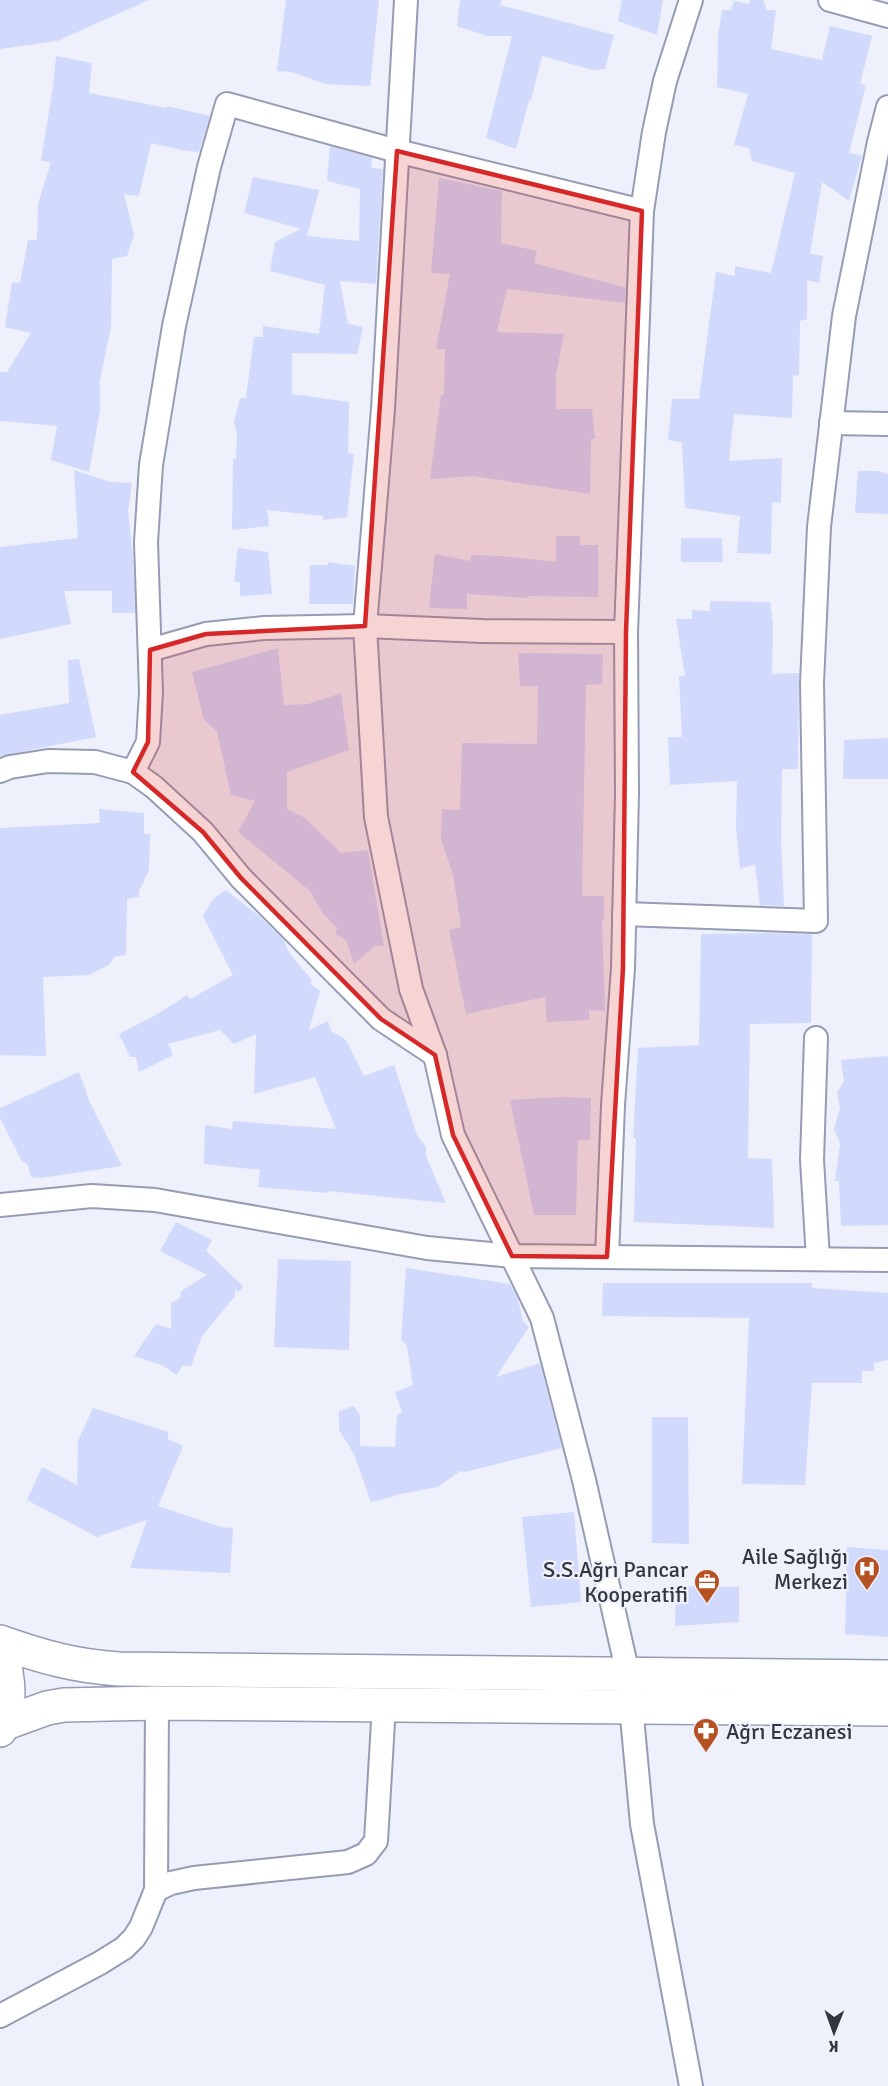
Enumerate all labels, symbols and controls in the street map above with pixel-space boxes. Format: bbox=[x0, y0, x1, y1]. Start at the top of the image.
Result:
place label: Aile Sağlığı Merkezi bbox=[742, 1543, 848, 1595]
hospital icon: Aile Sağlığı Merkezi bbox=[852, 1554, 882, 1592]
place label: S.S.Ağrı Pancar Kooperatifi bbox=[543, 1556, 688, 1608]
office icon: S.S.Ağrı Pancar Kooperatifi bbox=[692, 1567, 722, 1605]
pharmacy icon: Ağrı Eczanesi bbox=[691, 1716, 721, 1754]
place label: Ağrı Eczanesi bbox=[726, 1718, 852, 1745]
north arrow bbox=[804, 2002, 864, 2062]
text: K bbox=[829, 2036, 839, 2056]

